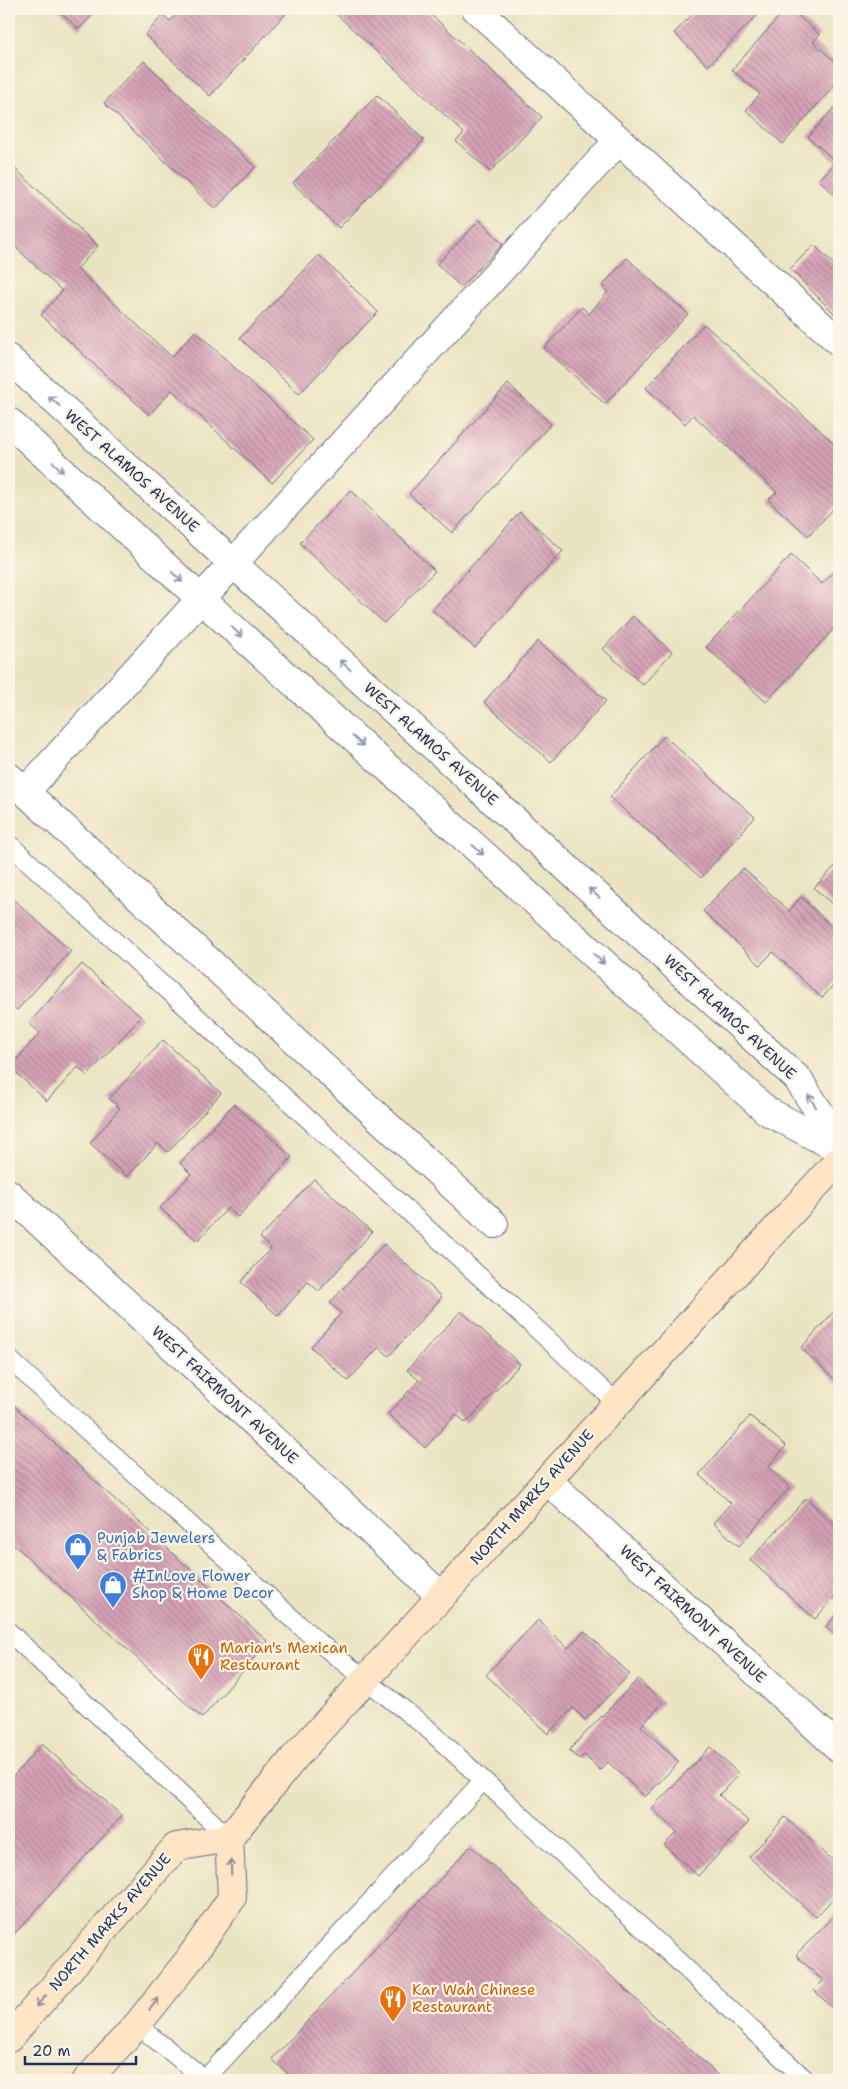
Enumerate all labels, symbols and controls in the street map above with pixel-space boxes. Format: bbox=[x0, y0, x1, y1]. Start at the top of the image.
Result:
one-way arrow bbox=[48, 395, 61, 406]
street label: WEST ALAMOS AVENUE bbox=[60, 405, 204, 537]
one-way arrow bbox=[51, 461, 64, 473]
one-way arrow bbox=[171, 571, 184, 583]
one-way arrow bbox=[231, 626, 244, 638]
one-way arrow bbox=[339, 659, 351, 671]
street label: WEST ALAMOS AVENUE bbox=[359, 678, 503, 810]
one-way arrow bbox=[351, 735, 364, 747]
one-way arrow bbox=[472, 844, 485, 856]
one-way arrow bbox=[588, 887, 601, 899]
street label: WEST ALAMOS AVENUE bbox=[659, 950, 801, 1084]
one-way arrow bbox=[592, 953, 605, 965]
one-way arrow bbox=[807, 1094, 818, 1108]
street label: WEST FAIRMONT AVENUE bbox=[147, 1322, 303, 1468]
street label: NORTH MARKS AVENUE bbox=[466, 1425, 598, 1569]
place label: Punjab Jewelers & Fabrics bbox=[97, 1528, 215, 1565]
shop icon: Punjab Jewelers & Fabrics bbox=[63, 1532, 93, 1571]
street label: WEST FAIRMONT AVENUE bbox=[615, 1541, 771, 1687]
place label: #InLove Flower Shop & Home Decor bbox=[132, 1566, 274, 1603]
shop icon: #InLove Flower Shop & Home Decor bbox=[98, 1570, 128, 1609]
place label: Marian's Mexican Restaurant bbox=[220, 1638, 348, 1675]
restaurant icon: Marian's Mexican Restaurant bbox=[186, 1642, 216, 1681]
street label: NORTH MARKS AVENUE bbox=[45, 1849, 175, 1995]
one-way arrow bbox=[226, 1859, 235, 1875]
place label: Kar Wah Chinese Restaurant bbox=[412, 1980, 536, 2017]
restaurant icon: Kar Wah Chinese Restaurant bbox=[378, 1984, 408, 2023]
one-way arrow bbox=[36, 1994, 47, 2007]
one-way arrow bbox=[148, 1998, 159, 2011]
scale bar bbox=[25, 2034, 136, 2066]
text: 20 m bbox=[32, 2041, 71, 2061]

